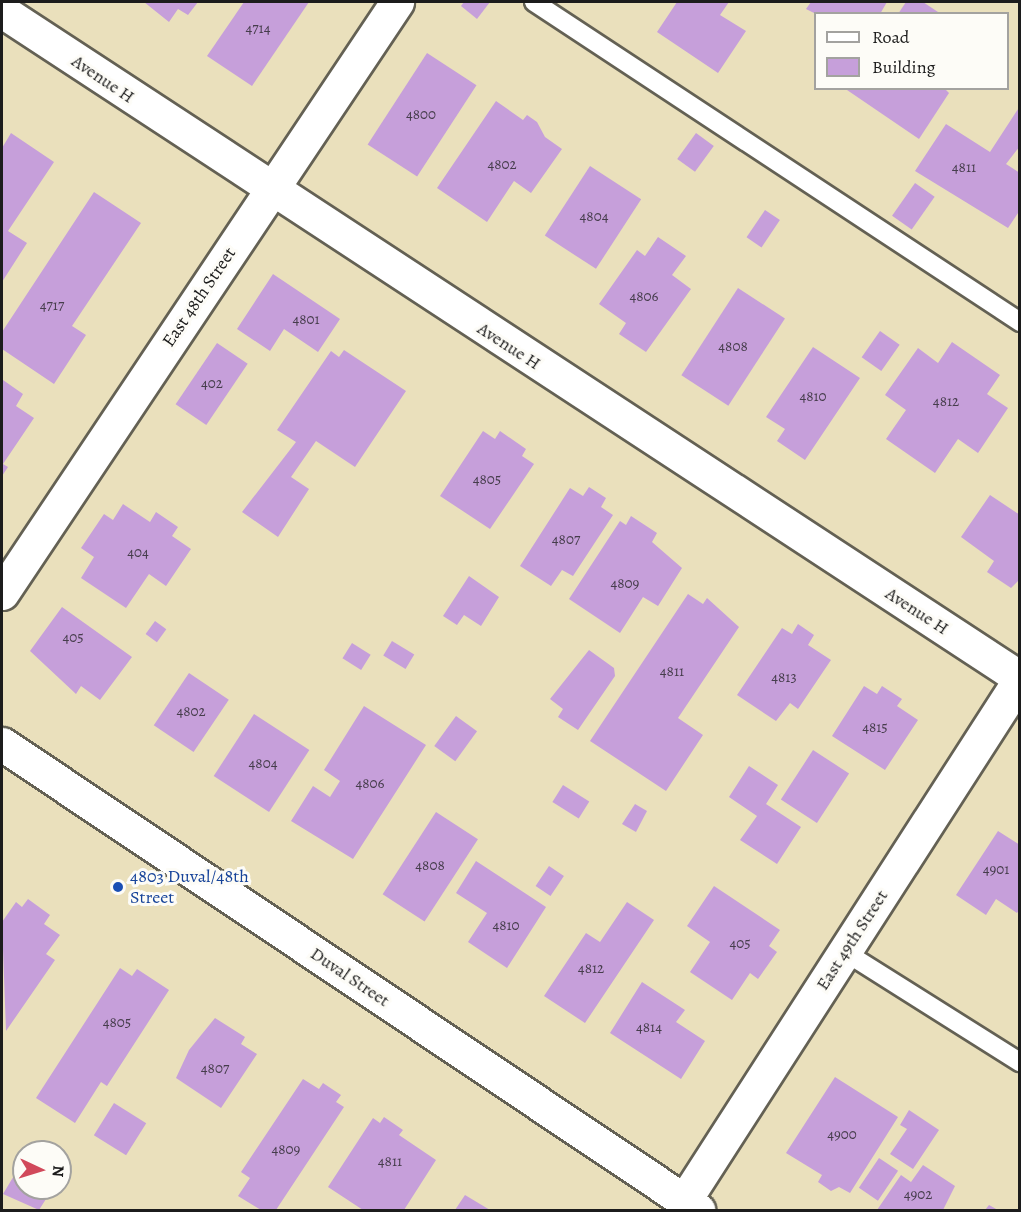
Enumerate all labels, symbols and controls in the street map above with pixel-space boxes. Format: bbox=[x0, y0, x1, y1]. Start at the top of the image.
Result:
legend bbox=[814, 12, 1009, 90]
house number: 4714 bbox=[245, 20, 271, 38]
text: Road bbox=[872, 25, 909, 49]
street label: Avenue H bbox=[68, 50, 138, 108]
text: Building bbox=[872, 55, 936, 79]
house number: 4800 bbox=[406, 106, 436, 124]
house number: 4802 bbox=[487, 156, 517, 174]
house number: 4811 bbox=[952, 159, 976, 177]
house number: 4804 bbox=[580, 208, 608, 226]
street label: East 48th Street bbox=[158, 243, 240, 351]
house number: 4806 bbox=[630, 288, 658, 306]
house number: 4717 bbox=[40, 297, 64, 315]
house number: 4801 bbox=[292, 311, 320, 329]
street label: Avenue H bbox=[473, 318, 545, 374]
house number: 4808 bbox=[718, 338, 748, 356]
house number: 402 bbox=[201, 375, 223, 393]
house number: 4810 bbox=[799, 388, 827, 406]
house number: 4812 bbox=[933, 393, 959, 411]
house number: 4805 bbox=[473, 471, 501, 489]
house number: 4807 bbox=[552, 531, 580, 549]
house number: 404 bbox=[127, 544, 149, 562]
house number: 4809 bbox=[611, 575, 639, 593]
street label: Avenue H bbox=[881, 583, 953, 639]
house number: 405 bbox=[62, 629, 84, 647]
house number: 4811 bbox=[660, 663, 684, 681]
house number: 4813 bbox=[771, 669, 797, 687]
house number: 4802 bbox=[176, 703, 206, 721]
house number: 4815 bbox=[862, 719, 888, 737]
house number: 4804 bbox=[249, 755, 277, 773]
house number: 4806 bbox=[356, 775, 384, 793]
house number: 4808 bbox=[415, 857, 445, 875]
house number: 4901 bbox=[983, 861, 1009, 879]
place label: 4803 Duval/48th Street bbox=[130, 866, 249, 908]
marker: 4803 Duval/48th Street bbox=[111, 880, 125, 894]
street label: East 49th Street bbox=[812, 886, 892, 994]
house number: 4810 bbox=[492, 917, 520, 935]
house number: 405 bbox=[729, 935, 751, 953]
street label: Duval Street bbox=[306, 943, 394, 1011]
house number: 4812 bbox=[578, 960, 604, 978]
house number: 4805 bbox=[103, 1014, 131, 1032]
house number: 4814 bbox=[636, 1019, 662, 1037]
house number: 4807 bbox=[201, 1060, 229, 1078]
house number: 4900 bbox=[827, 1126, 857, 1144]
north arrow bbox=[12, 1140, 72, 1200]
house number: 4809 bbox=[272, 1141, 300, 1159]
house number: 4811 bbox=[378, 1153, 402, 1171]
text: N bbox=[47, 1165, 69, 1178]
house number: 4902 bbox=[904, 1186, 932, 1204]

